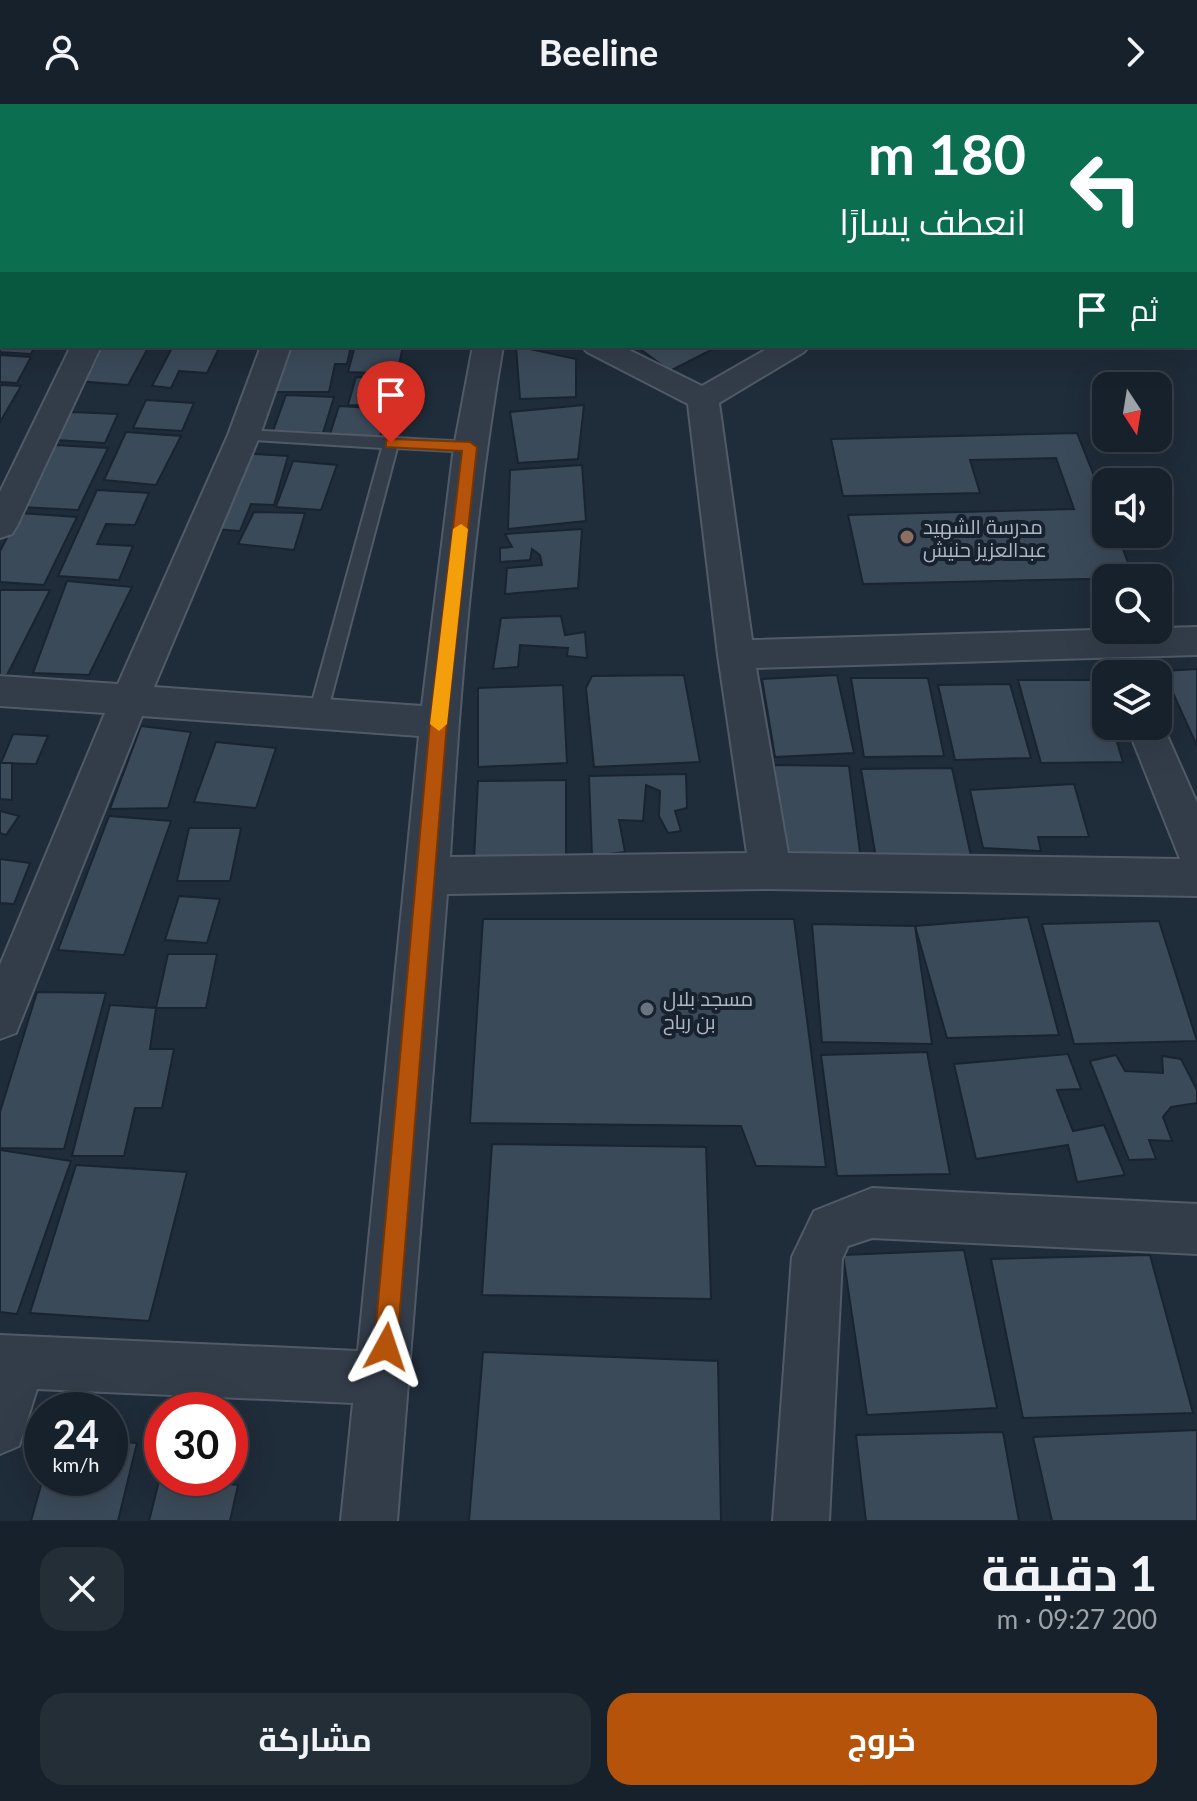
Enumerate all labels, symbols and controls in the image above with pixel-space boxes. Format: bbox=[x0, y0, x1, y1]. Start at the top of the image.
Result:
icon: person bbox=[40, 30, 84, 74]
text: Beeline bbox=[539, 30, 658, 74]
icon: forward bbox=[1113, 30, 1157, 74]
text: 180 m bbox=[868, 120, 1026, 187]
icon: left bbox=[1054, 136, 1158, 240]
text: انعطف يسارًا bbox=[839, 199, 1026, 243]
icon: arrive bbox=[1070, 288, 1114, 332]
text: ثم bbox=[1130, 291, 1158, 327]
pin bbox=[357, 361, 425, 443]
north arrow bbox=[1092, 372, 1172, 452]
map controls bbox=[1092, 372, 1172, 740]
icon: arrive bbox=[369, 373, 413, 417]
button: sound bbox=[1092, 468, 1172, 548]
place label: مدرسة الشهيد عبدالعزيز حنيش bbox=[923, 514, 1047, 563]
marker: مدرسة الشهيد عبدالعزيز حنيش bbox=[898, 528, 916, 546]
button: search bbox=[1092, 564, 1172, 644]
button: layers bbox=[1092, 660, 1172, 740]
place label: مسجد بلال بن رباح bbox=[663, 986, 753, 1036]
marker: مسجد بلال بن رباح bbox=[638, 1000, 656, 1018]
position arrow bbox=[344, 1305, 428, 1389]
speed limit sign: 30 bbox=[144, 1392, 248, 1496]
text: 24 bbox=[53, 1410, 99, 1458]
text: km/h bbox=[53, 1452, 99, 1476]
text: 1 دقيقة bbox=[982, 1544, 1157, 1601]
button: close bbox=[40, 1547, 124, 1631]
text: 200 m · 09:27 bbox=[997, 1603, 1157, 1635]
button: مشاركة bbox=[40, 1693, 591, 1785]
button: خروج bbox=[607, 1693, 1157, 1785]

